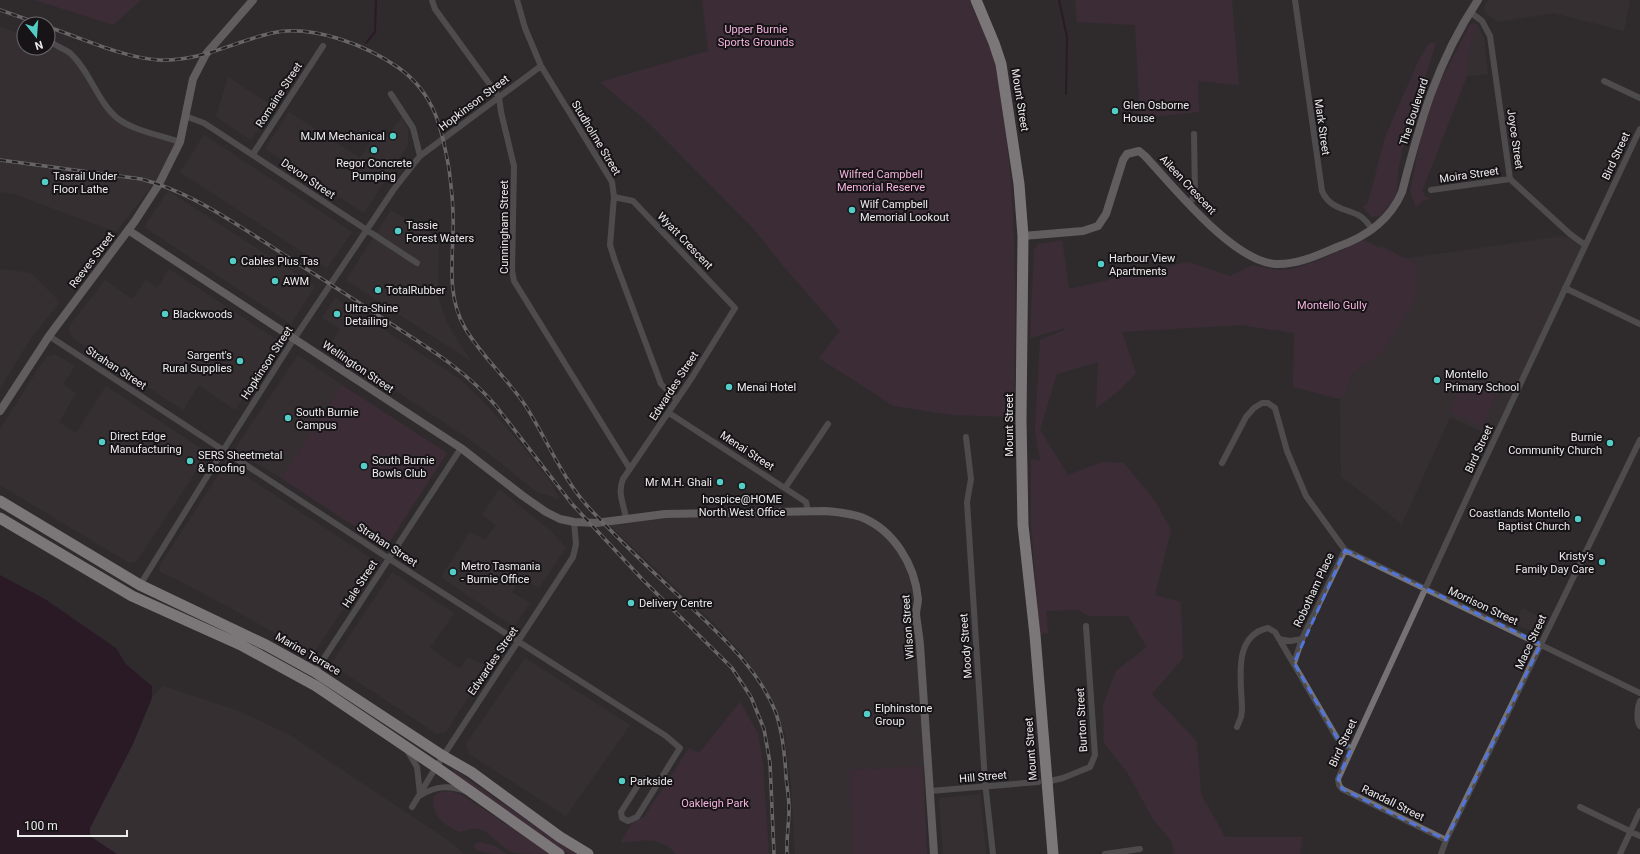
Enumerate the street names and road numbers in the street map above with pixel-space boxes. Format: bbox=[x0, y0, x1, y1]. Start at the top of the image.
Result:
street label: Romaine Street bbox=[253, 60, 305, 130]
street label: Mount Street bbox=[1009, 68, 1031, 133]
street label: Hopkinson Street bbox=[436, 72, 512, 134]
street label: The Boulevard bbox=[1397, 77, 1431, 147]
street label: Studholme Street bbox=[569, 98, 624, 178]
street label: Mark Street bbox=[1312, 98, 1332, 156]
street label: Joyce Street bbox=[1504, 108, 1526, 170]
street label: Bird Street bbox=[1599, 130, 1633, 182]
street label: Aileen Crescent bbox=[1157, 153, 1219, 218]
street label: Devon Street bbox=[279, 156, 338, 202]
street label: Moira Street bbox=[1438, 164, 1500, 186]
street label: Cunningham Street bbox=[498, 180, 511, 274]
street label: Wyatt Crescent bbox=[654, 210, 716, 273]
street label: Reeves Street bbox=[67, 229, 118, 291]
street label: Hopkinson Street bbox=[239, 324, 296, 402]
street label: Wellington Street bbox=[320, 338, 396, 396]
street label: Strahan Street bbox=[83, 344, 149, 393]
street label: Edwardes Street bbox=[647, 349, 701, 423]
street label: Mount Street bbox=[1003, 393, 1016, 457]
street label: Bird Street bbox=[1462, 423, 1496, 475]
street label: Menai Street bbox=[717, 429, 777, 474]
street label: Strahan Street bbox=[354, 521, 420, 570]
street label: Robotham Place bbox=[1291, 551, 1337, 629]
street label: Hale Street bbox=[340, 557, 380, 610]
street label: Morrison Street bbox=[1446, 584, 1520, 628]
street label: Wilson Street bbox=[899, 594, 917, 660]
street label: Mace Street bbox=[1513, 612, 1550, 671]
street label: Moody Street bbox=[957, 613, 975, 679]
street label: Edwardes Street bbox=[465, 624, 521, 698]
street label: Marine Terrace bbox=[273, 630, 343, 678]
street label: Burton Street bbox=[1074, 687, 1090, 753]
street label: Mount Street bbox=[1022, 717, 1040, 781]
street label: Bird Street bbox=[1326, 717, 1360, 769]
street label: Hill Street bbox=[959, 768, 1008, 786]
street label: Randall Street bbox=[1360, 782, 1427, 824]

